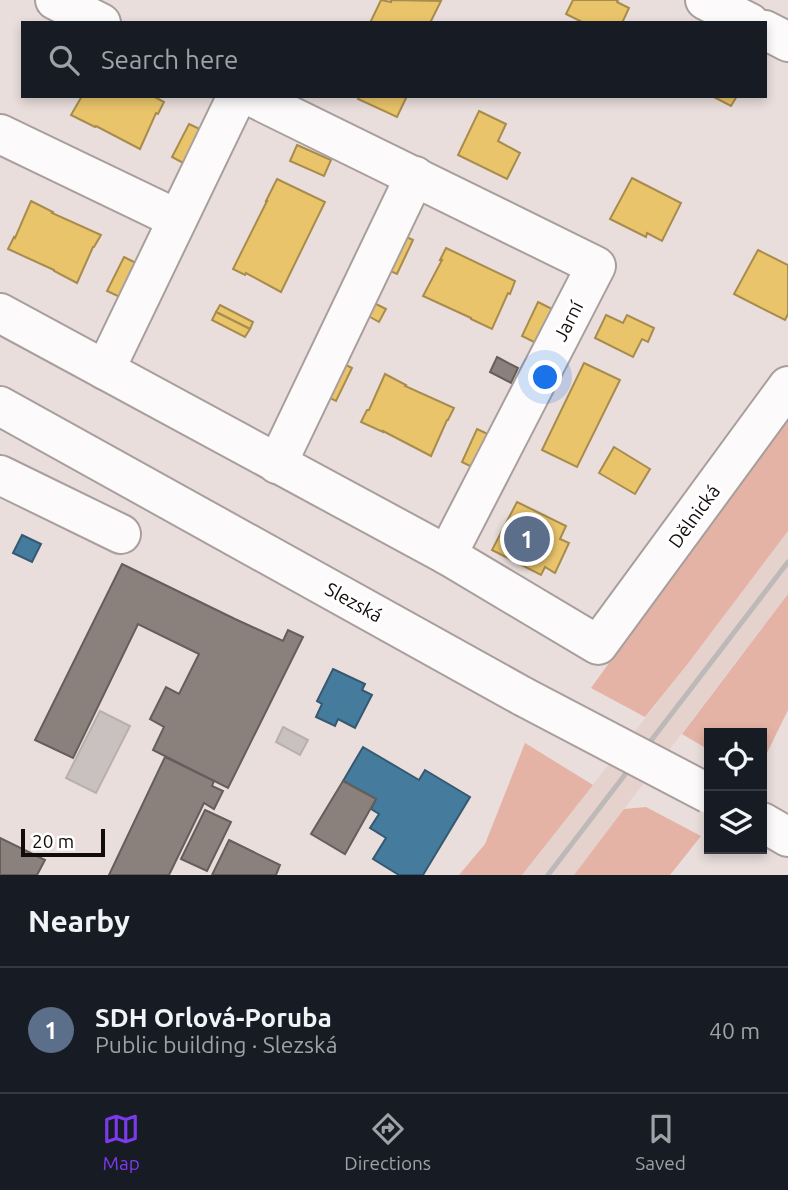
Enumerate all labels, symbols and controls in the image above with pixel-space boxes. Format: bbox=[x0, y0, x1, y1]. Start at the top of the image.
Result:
search box bbox=[21, 21, 767, 98]
icon: search bbox=[45, 41, 83, 79]
text: Search here bbox=[101, 45, 238, 74]
street label: Jarní bbox=[549, 297, 587, 345]
your location bbox=[528, 360, 562, 394]
street label: Dělnická bbox=[664, 480, 724, 552]
pin: 1 bbox=[504, 513, 550, 565]
street label: Slezská bbox=[322, 577, 386, 627]
map controls bbox=[704, 728, 767, 854]
button: locate bbox=[704, 728, 767, 791]
button: layers bbox=[704, 791, 767, 854]
scale bar bbox=[21, 826, 105, 858]
text: 20 m bbox=[32, 830, 74, 852]
text: Nearby bbox=[28, 904, 130, 938]
text: SDH Orlová-Poruba bbox=[95, 1003, 332, 1032]
text: 1 bbox=[45, 1018, 57, 1043]
text: 40 m bbox=[709, 1018, 760, 1043]
text: Public building · Slezská bbox=[95, 1032, 337, 1057]
tab: Map bbox=[102, 1110, 140, 1174]
tab: Directions bbox=[344, 1110, 431, 1174]
tab: Saved bbox=[635, 1110, 686, 1174]

